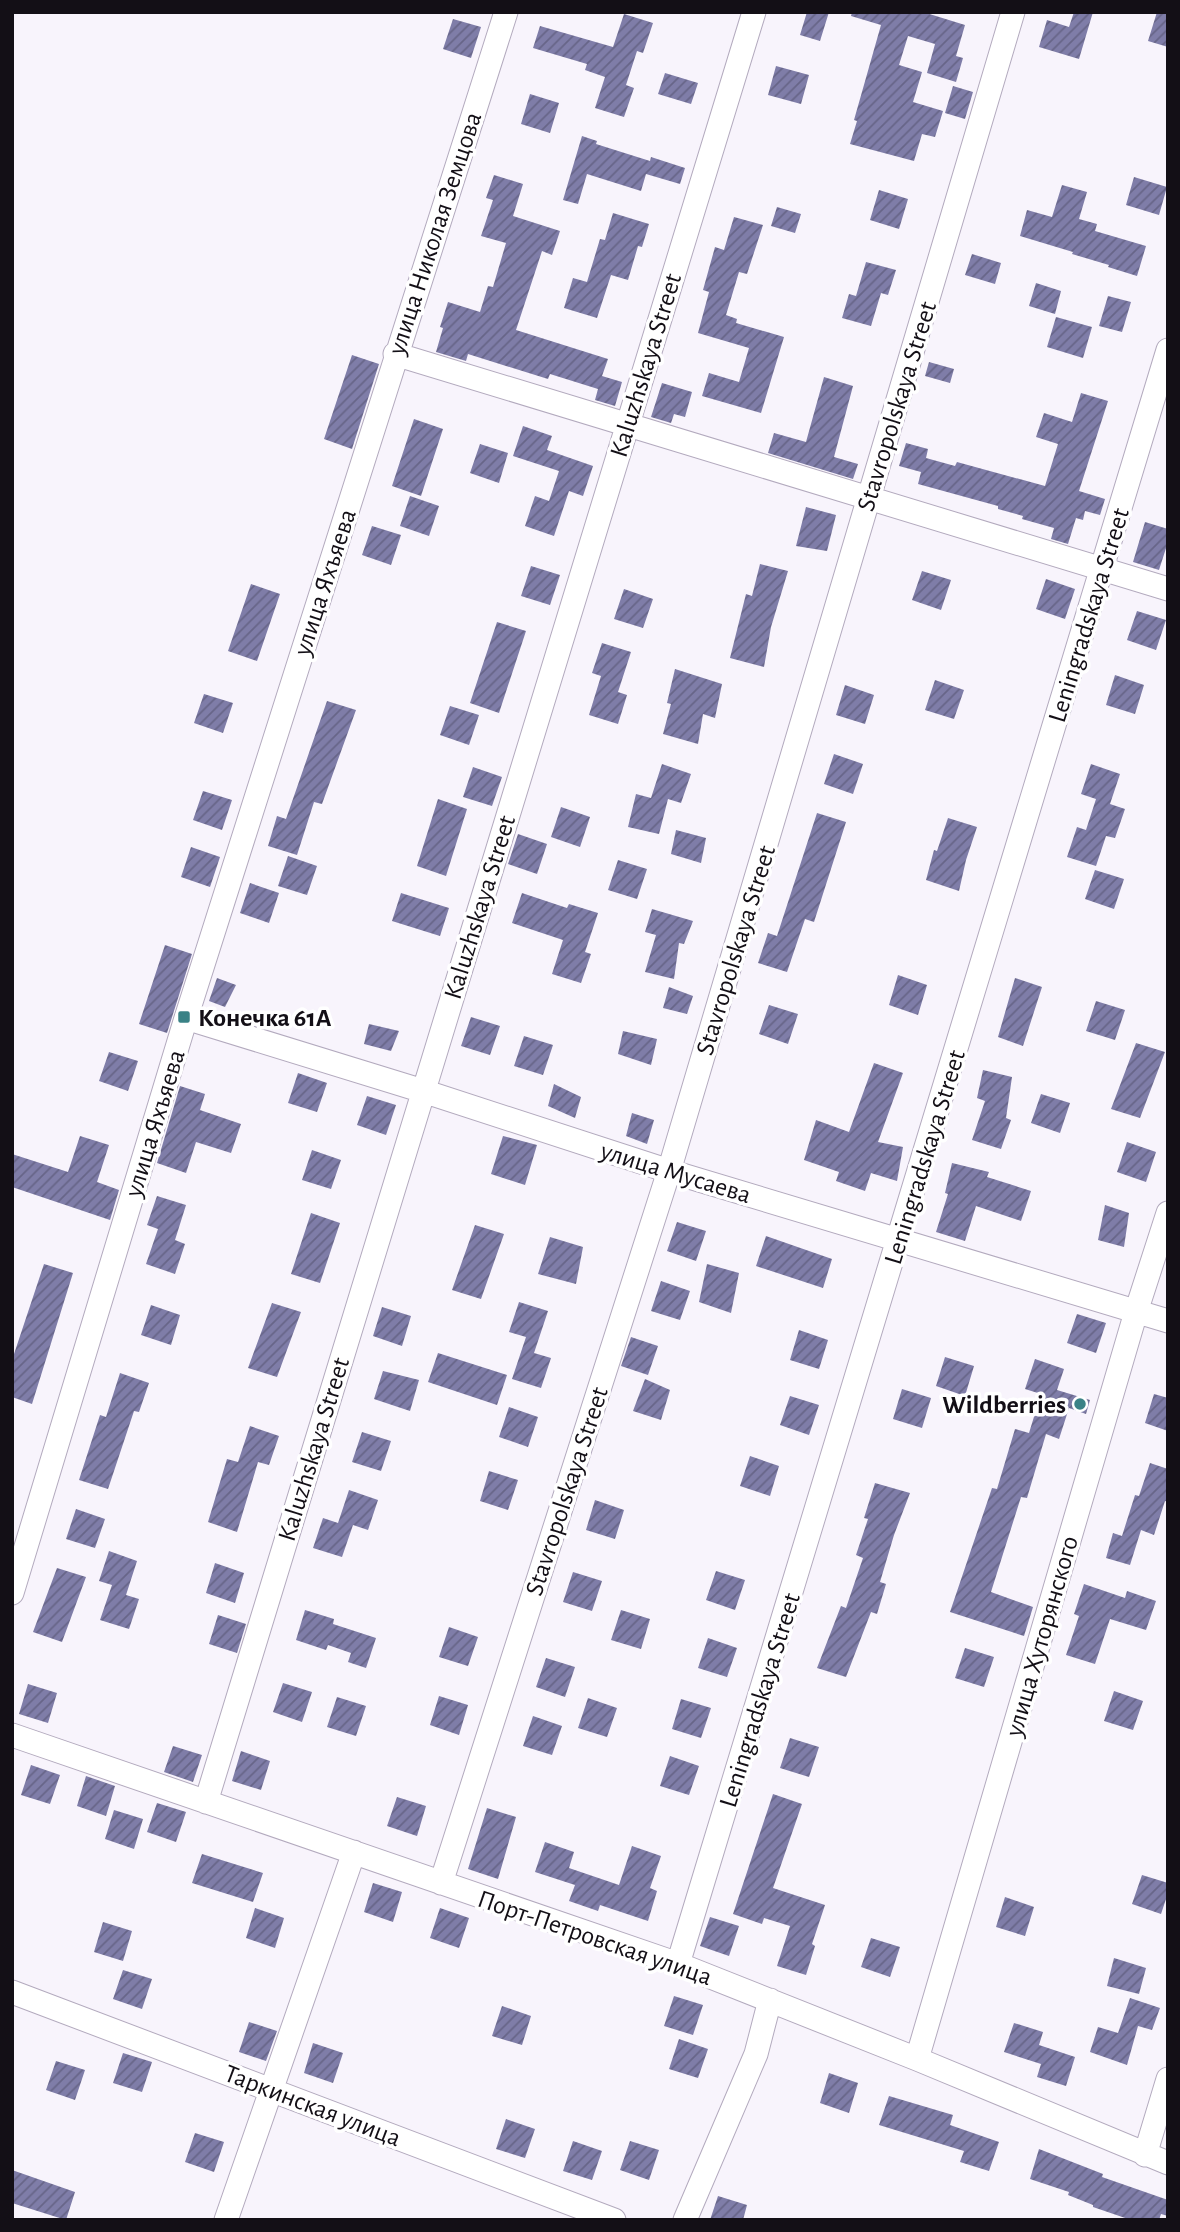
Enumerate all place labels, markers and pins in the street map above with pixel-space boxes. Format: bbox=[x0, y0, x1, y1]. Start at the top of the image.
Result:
place label: Конечка 61А bbox=[198, 1005, 332, 1031]
marker: Конечка 61А bbox=[176, 1009, 192, 1025]
place label: Wildberries bbox=[942, 1392, 1066, 1418]
marker: Wildberries bbox=[1072, 1396, 1088, 1412]

